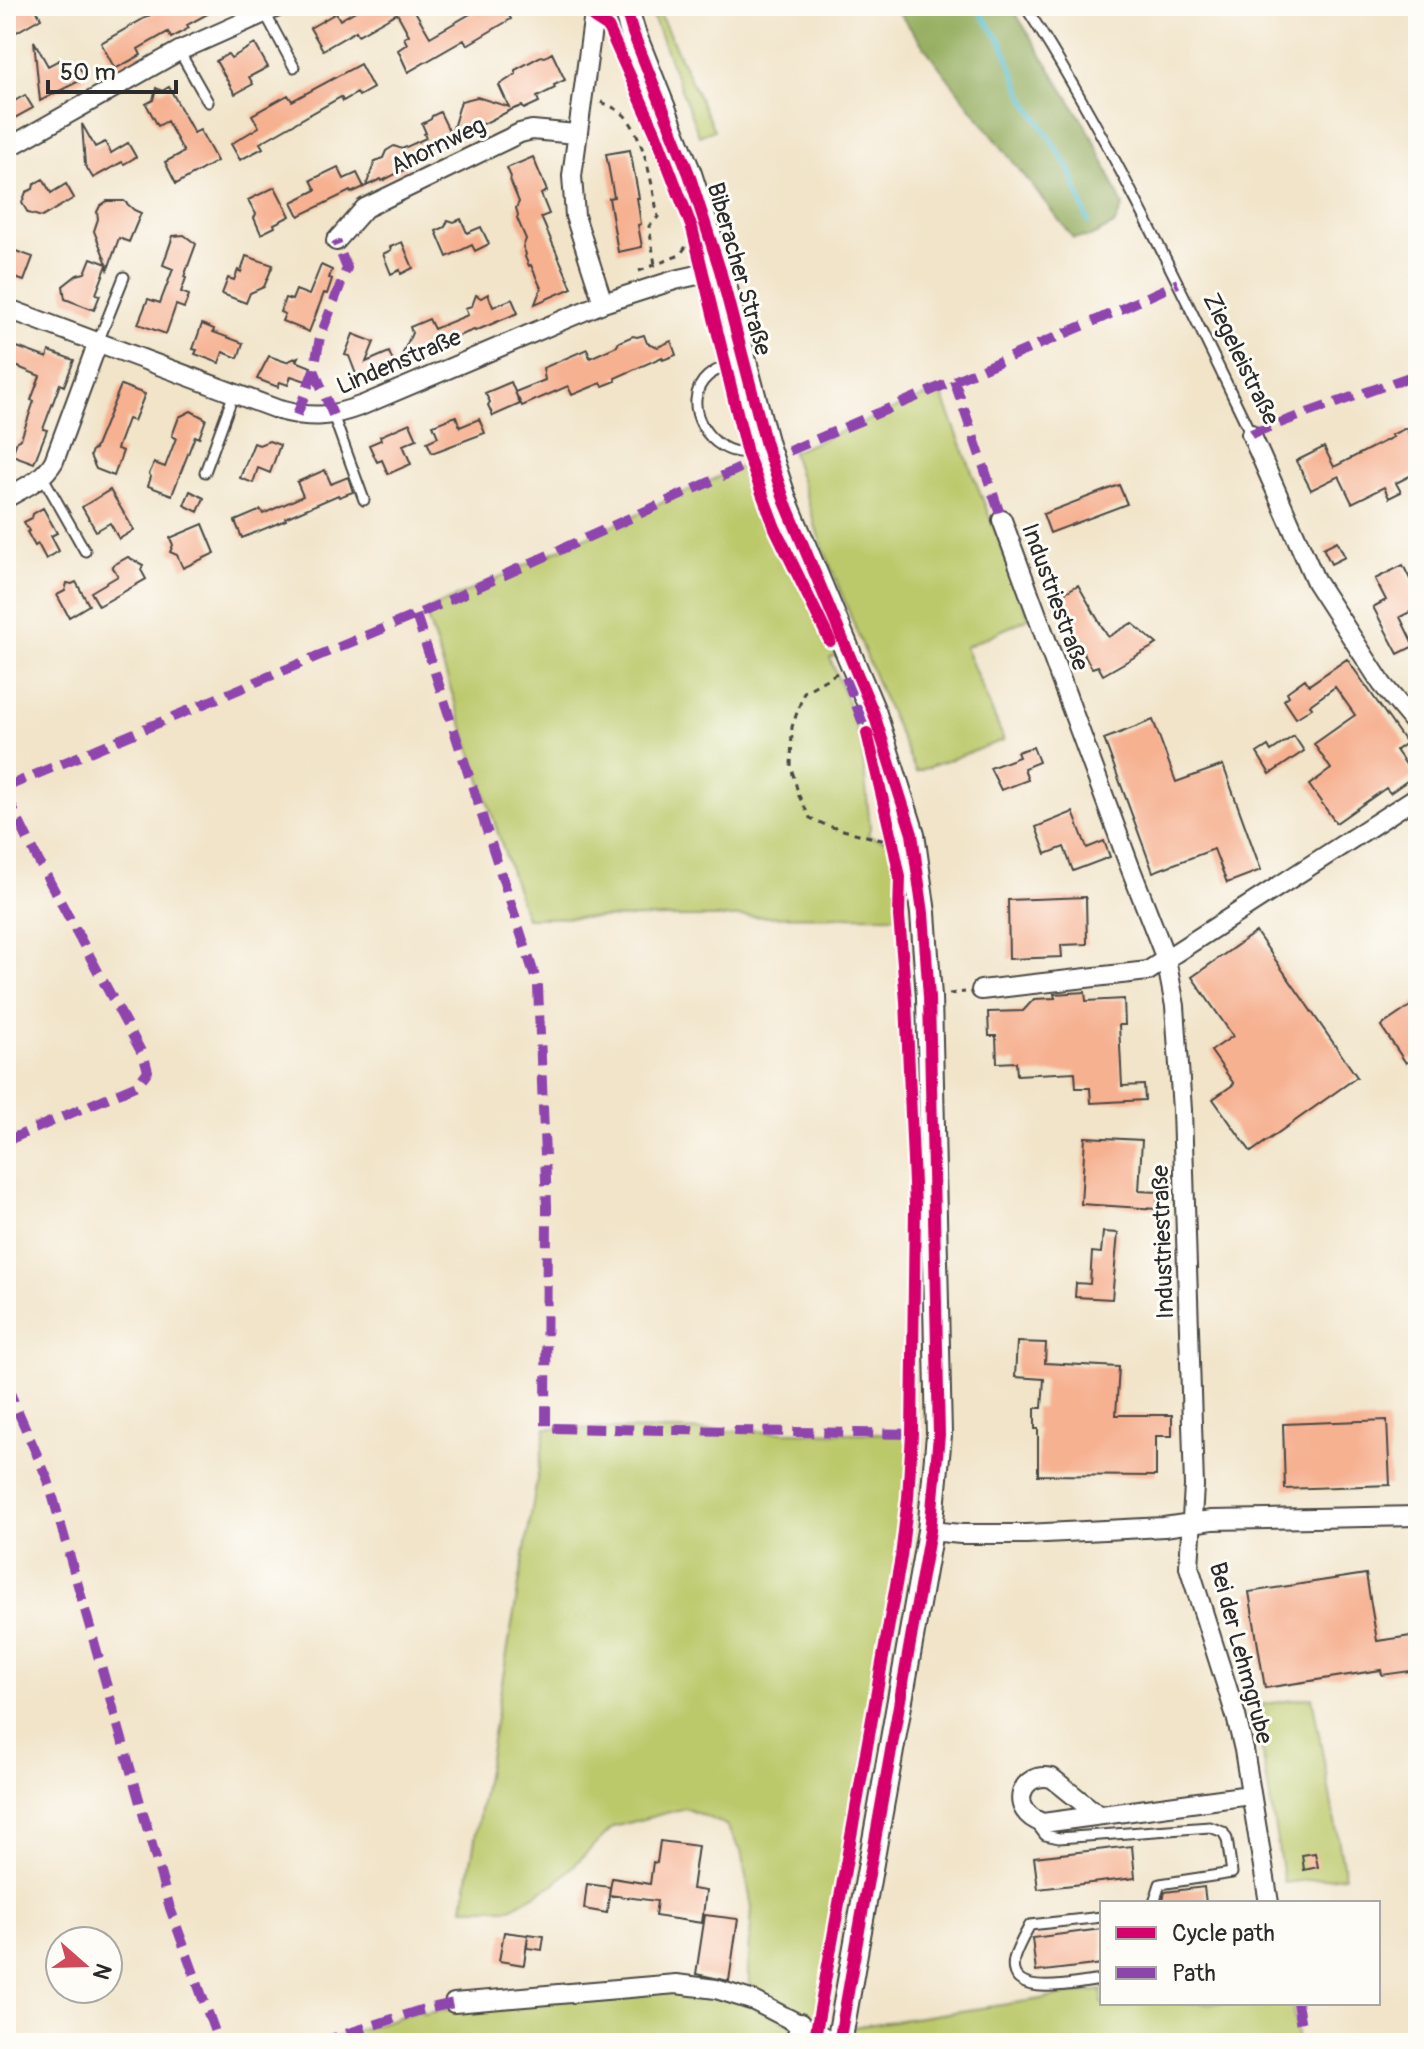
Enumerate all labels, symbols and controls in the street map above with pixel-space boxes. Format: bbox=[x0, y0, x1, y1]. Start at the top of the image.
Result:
scale bar bbox=[48, 44, 176, 94]
text: 50 m bbox=[60, 58, 116, 87]
street label: Ahornweg bbox=[386, 111, 490, 181]
street label: Biberacher Straße bbox=[700, 179, 778, 359]
street label: Ziegeleistraße bbox=[1197, 288, 1285, 430]
street label: Lindenstraße bbox=[332, 323, 466, 401]
street label: Industriestraße bbox=[1015, 520, 1095, 675]
street label: Industriestraße bbox=[1146, 1164, 1180, 1320]
street label: Bei der Lehmgrube bbox=[1203, 1559, 1279, 1747]
legend bbox=[1100, 1901, 1380, 2005]
text: Cycle path bbox=[1172, 1919, 1275, 1948]
north arrow bbox=[44, 1925, 124, 2005]
text: Path bbox=[1172, 1959, 1216, 1988]
text: N bbox=[86, 1960, 118, 1983]

